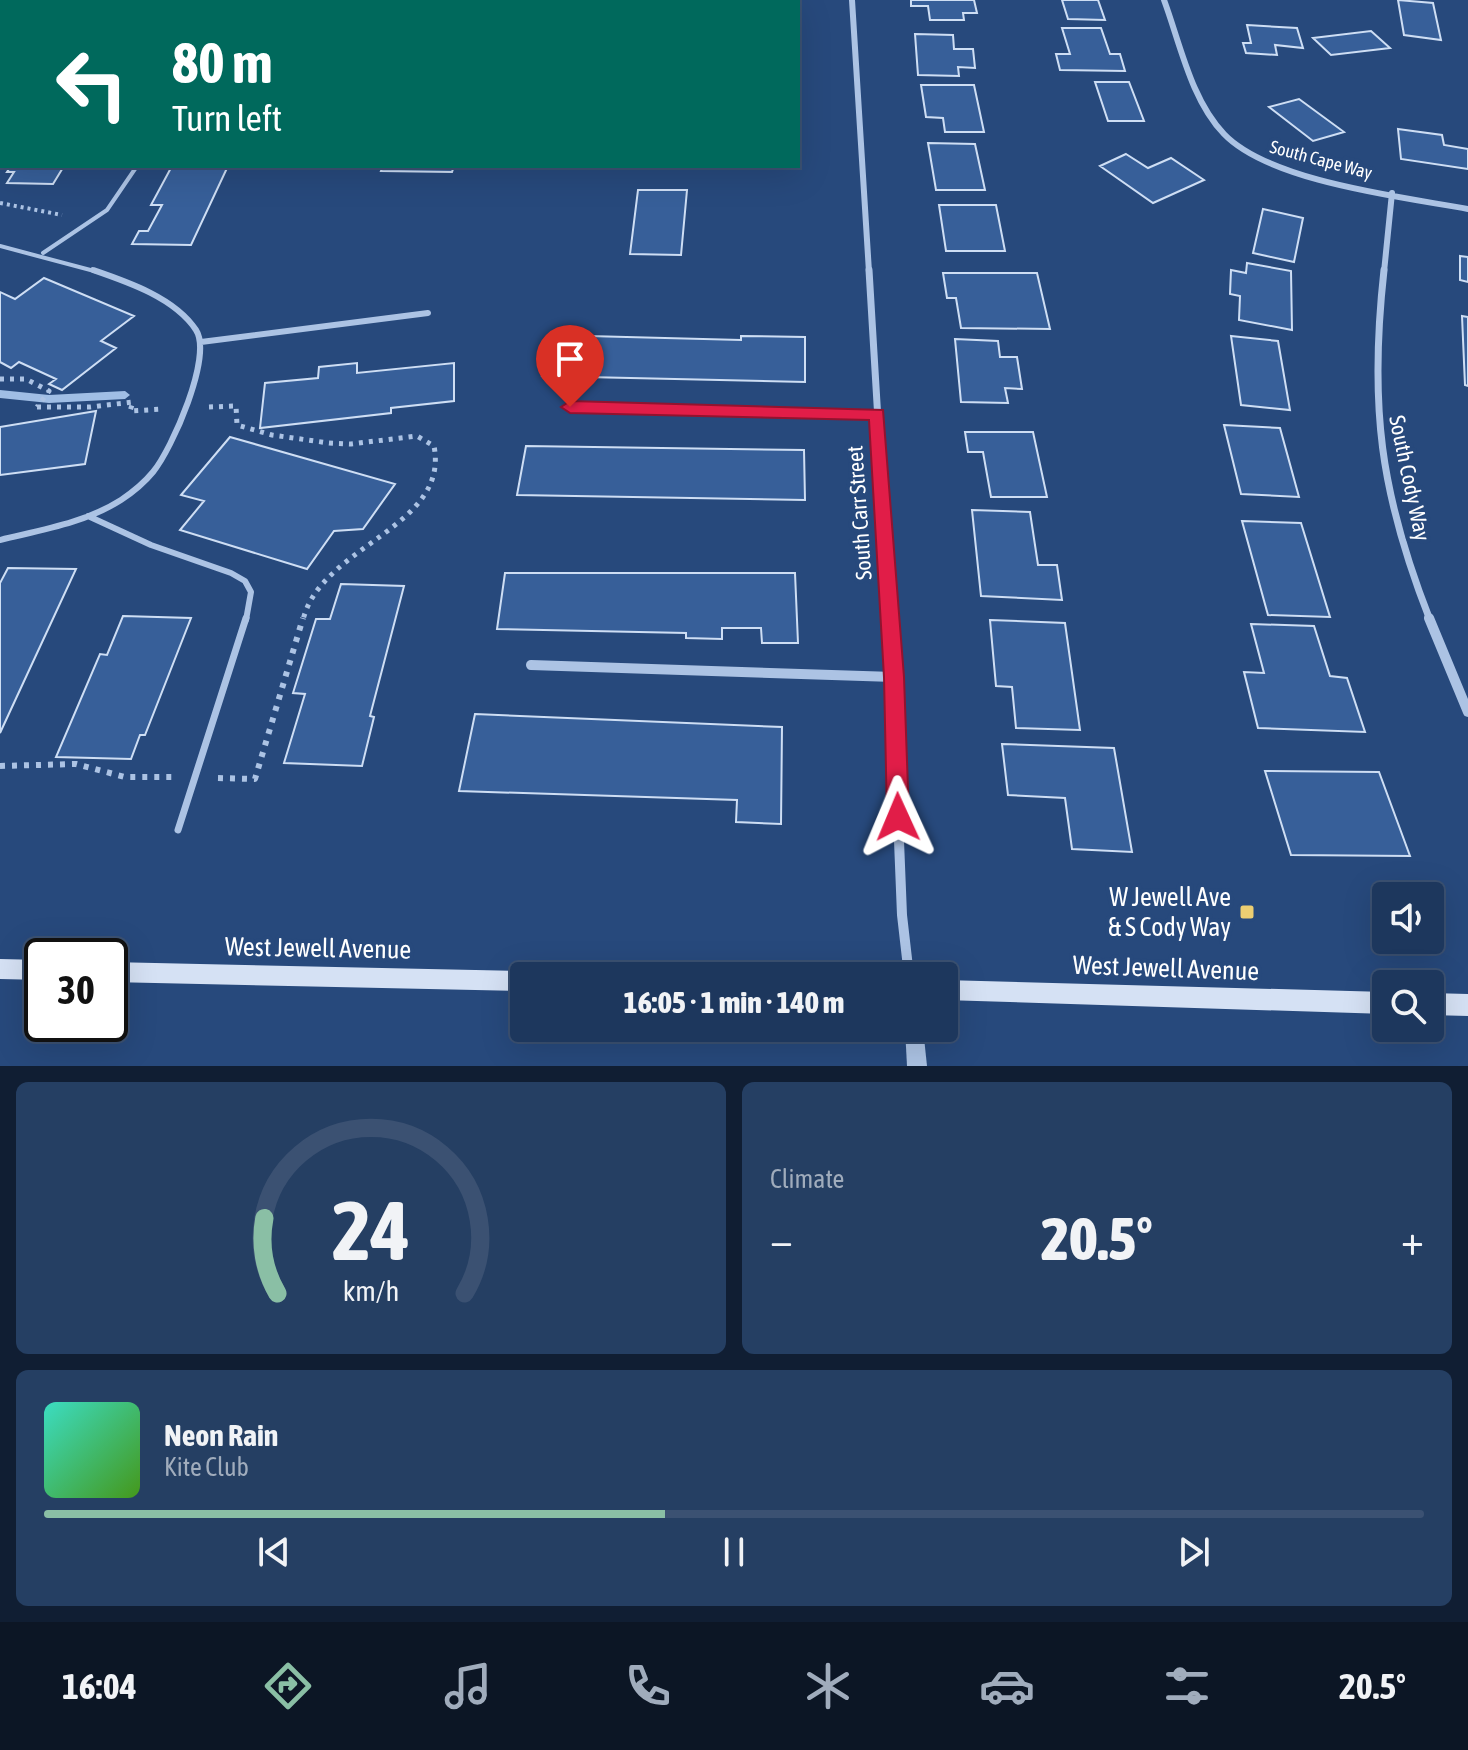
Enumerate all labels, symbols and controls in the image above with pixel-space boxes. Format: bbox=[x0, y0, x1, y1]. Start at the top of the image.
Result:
text: 80 m bbox=[172, 31, 273, 95]
icon: left bbox=[40, 32, 144, 136]
text: Turn left bbox=[172, 97, 282, 139]
street label: South Cape Way bbox=[1268, 136, 1375, 183]
pin bbox=[536, 325, 604, 407]
icon: arrive bbox=[548, 337, 592, 381]
street label: South Cody Way bbox=[1384, 413, 1436, 543]
street label: South Carr Street bbox=[841, 445, 877, 581]
position arrow bbox=[856, 775, 940, 859]
place label: W Jewell Ave & S Cody Way bbox=[1108, 882, 1231, 942]
map controls bbox=[1372, 882, 1444, 1042]
button: sound bbox=[1372, 882, 1444, 954]
marker: W Jewell Ave & S Cody Way bbox=[1238, 903, 1256, 921]
street label: West Jewell Avenue bbox=[225, 931, 411, 965]
speed limit sign: 30 bbox=[24, 938, 128, 1042]
street label: West Jewell Avenue bbox=[1072, 950, 1260, 986]
button: search bbox=[1372, 970, 1444, 1042]
text: 16:05 · 1 min · 140 m bbox=[624, 985, 844, 1019]
text: Climate bbox=[770, 1164, 844, 1194]
text: 24 bbox=[332, 1182, 410, 1278]
text: 20.5° bbox=[1041, 1204, 1153, 1273]
text: − bbox=[770, 1214, 793, 1264]
text: + bbox=[1401, 1214, 1424, 1264]
text: km/h bbox=[343, 1274, 399, 1307]
text: Neon Rain bbox=[164, 1418, 278, 1452]
text: Kite Club bbox=[164, 1452, 249, 1482]
icon: previous bbox=[252, 1530, 296, 1574]
icon: pause bbox=[712, 1530, 756, 1574]
icon: next bbox=[1172, 1530, 1216, 1574]
icon: directions bbox=[260, 1658, 316, 1714]
icon: music bbox=[440, 1658, 496, 1714]
icon: phone bbox=[620, 1658, 676, 1714]
icon: climate bbox=[800, 1658, 856, 1714]
icon: car bbox=[979, 1658, 1035, 1714]
icon: filters bbox=[1159, 1658, 1215, 1714]
text: 16:04 bbox=[62, 1665, 137, 1707]
text: 20.5° bbox=[1339, 1665, 1406, 1707]

